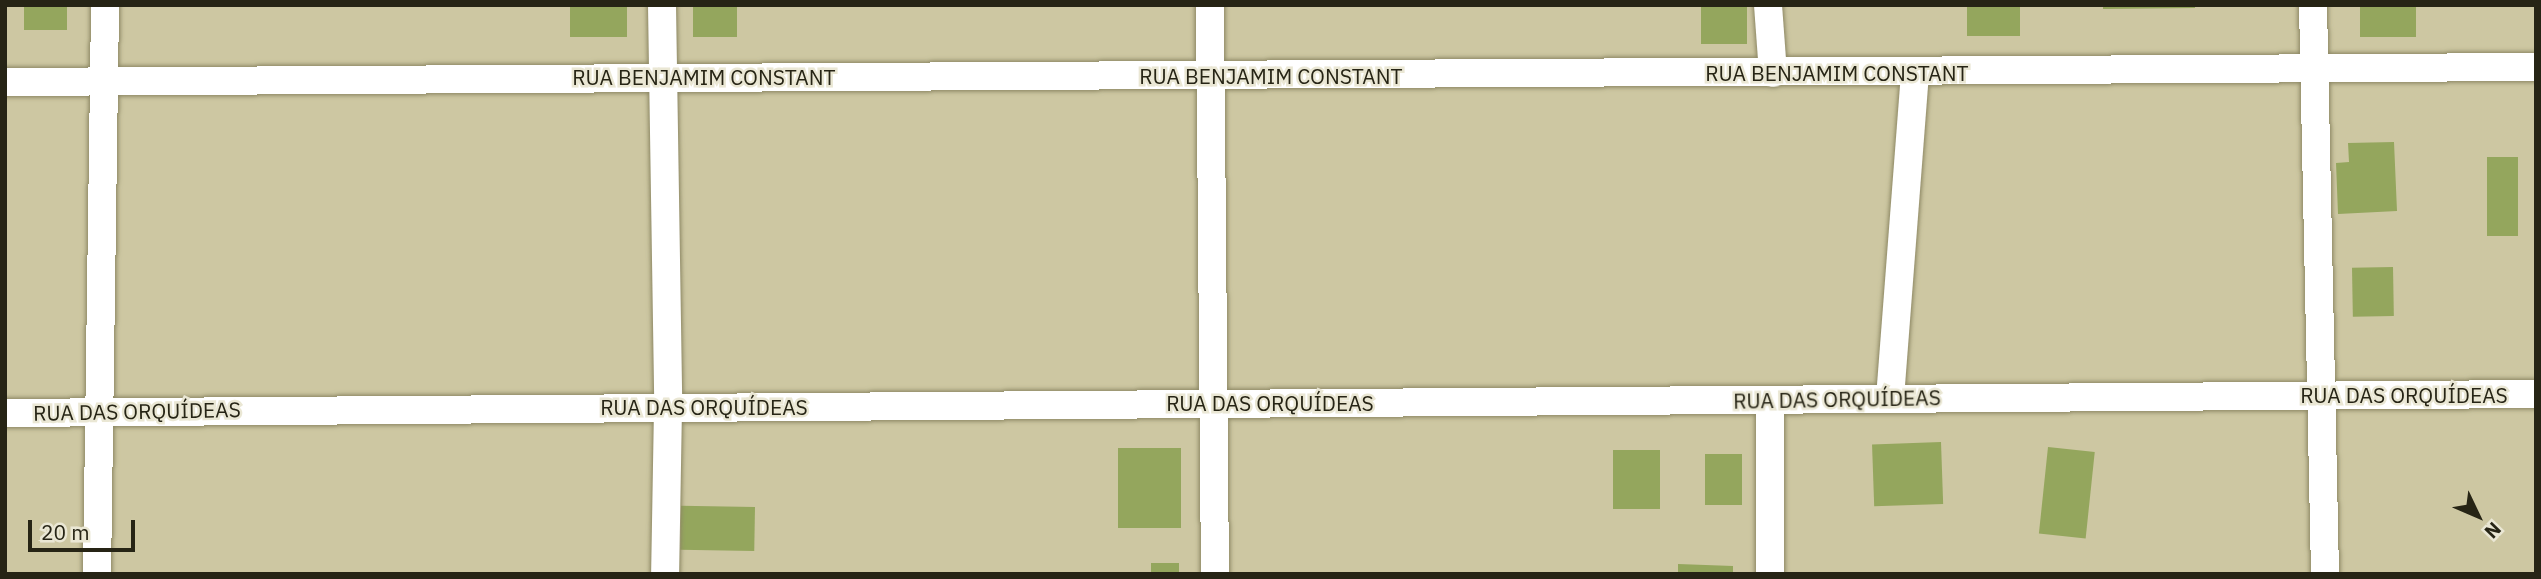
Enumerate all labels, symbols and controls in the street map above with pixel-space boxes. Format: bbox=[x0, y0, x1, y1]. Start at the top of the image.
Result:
street label: RUA BENJAMIM CONSTANT bbox=[1705, 60, 1969, 86]
street label: RUA BENJAMIM CONSTANT bbox=[1139, 63, 1403, 89]
street label: RUA BENJAMIM CONSTANT bbox=[572, 64, 836, 90]
street label: RUA DAS ORQUÍDEAS bbox=[2300, 382, 2508, 408]
street label: RUA DAS ORQUÍDEAS bbox=[1733, 385, 1941, 413]
street label: RUA DAS ORQUÍDEAS bbox=[1166, 390, 1374, 416]
street label: RUA DAS ORQUÍDEAS bbox=[600, 394, 808, 420]
street label: RUA DAS ORQUÍDEAS bbox=[33, 397, 241, 425]
north arrow bbox=[2443, 481, 2513, 551]
scale bar bbox=[32, 505, 138, 550]
text: N bbox=[2480, 517, 2507, 544]
text: 20 m bbox=[41, 518, 90, 546]

